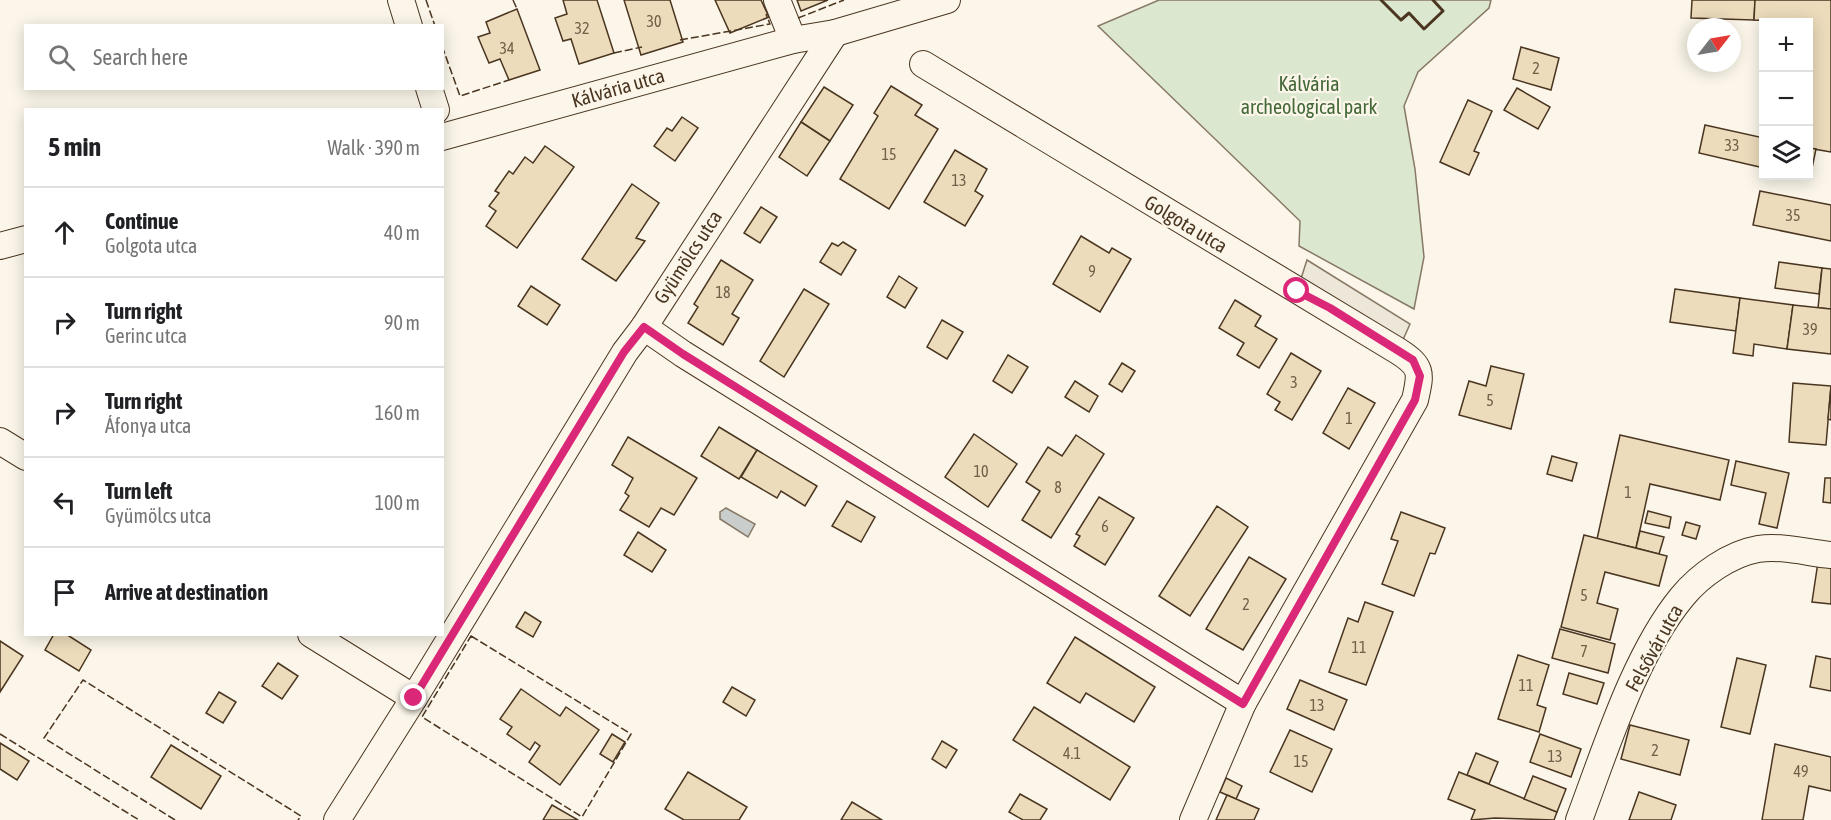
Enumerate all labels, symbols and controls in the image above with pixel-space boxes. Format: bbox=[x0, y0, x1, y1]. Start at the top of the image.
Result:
house number: 30 bbox=[646, 12, 662, 30]
north arrow bbox=[1687, 18, 1741, 72]
map controls bbox=[1759, 18, 1813, 180]
button: + bbox=[1759, 18, 1813, 72]
house number: 32 bbox=[574, 19, 590, 37]
search box bbox=[24, 24, 444, 90]
house number: 34 bbox=[499, 39, 515, 57]
icon: search bbox=[45, 41, 78, 74]
text: Search here bbox=[93, 44, 188, 70]
house number: 2 bbox=[1532, 59, 1540, 77]
street label: Kálvária utca bbox=[569, 63, 667, 112]
park label: Kálvária archeological park bbox=[1241, 72, 1377, 118]
button: − bbox=[1759, 72, 1813, 126]
button: layers bbox=[1759, 126, 1813, 180]
text: 5 min bbox=[48, 132, 101, 162]
text: Walk · 390 m bbox=[328, 136, 420, 159]
house number: 33 bbox=[1724, 136, 1740, 154]
house number: 15 bbox=[881, 145, 897, 163]
house number: 13 bbox=[951, 171, 967, 189]
street label: Golgota utca bbox=[1141, 190, 1232, 257]
street label: Gyümölcs utca bbox=[649, 206, 726, 308]
house number: 35 bbox=[1785, 206, 1801, 224]
text: Continue bbox=[105, 208, 179, 234]
icon: ahead bbox=[48, 216, 81, 249]
text: 40 m bbox=[384, 221, 420, 244]
text: Golgota utca bbox=[105, 234, 197, 257]
house number: 9 bbox=[1088, 262, 1096, 280]
route start bbox=[1283, 277, 1309, 303]
house number: 18 bbox=[715, 283, 731, 301]
text: Turn right bbox=[105, 298, 182, 324]
icon: right bbox=[48, 306, 81, 339]
text: 90 m bbox=[384, 311, 420, 334]
house number: 39 bbox=[1802, 320, 1818, 338]
text: Gerinc utca bbox=[105, 324, 187, 347]
house number: 3 bbox=[1290, 373, 1298, 391]
text: Turn right bbox=[105, 388, 182, 414]
house number: 5 bbox=[1486, 391, 1494, 409]
icon: right bbox=[48, 396, 81, 429]
text: 160 m bbox=[375, 401, 420, 424]
house number: 1 bbox=[1345, 409, 1353, 427]
text: Áfonya utca bbox=[105, 414, 191, 437]
house number: 10 bbox=[973, 462, 989, 480]
text: Turn left bbox=[105, 478, 172, 504]
house number: 8 bbox=[1054, 478, 1062, 496]
house number: 1 bbox=[1624, 483, 1632, 501]
icon: left bbox=[48, 486, 81, 519]
text: 100 m bbox=[375, 491, 420, 514]
text: Gyümölcs utca bbox=[105, 504, 212, 527]
house number: 6 bbox=[1101, 517, 1109, 535]
icon: arrive bbox=[48, 576, 81, 609]
text: Arrive at destination bbox=[105, 579, 268, 605]
house number: 5 bbox=[1580, 586, 1588, 604]
house number: 2 bbox=[1242, 595, 1250, 613]
street label: Felsővár utca bbox=[1620, 600, 1687, 695]
house number: 11 bbox=[1351, 638, 1367, 656]
house number: 7 bbox=[1580, 642, 1588, 660]
house number: 11 bbox=[1518, 676, 1534, 694]
route end bbox=[400, 684, 426, 710]
house number: 13 bbox=[1309, 696, 1325, 714]
house number: 2 bbox=[1651, 741, 1659, 759]
house number: 4.1 bbox=[1063, 744, 1081, 762]
house number: 13 bbox=[1547, 747, 1563, 765]
house number: 15 bbox=[1293, 752, 1309, 770]
house number: 49 bbox=[1793, 762, 1809, 780]

